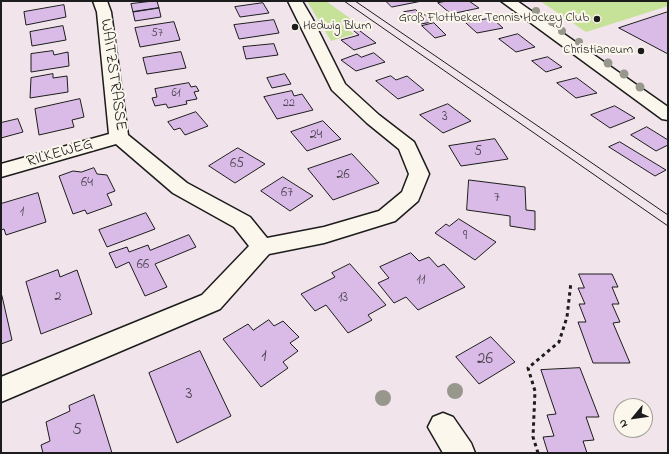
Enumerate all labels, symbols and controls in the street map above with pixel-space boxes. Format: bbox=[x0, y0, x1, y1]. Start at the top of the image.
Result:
place label: Groß Flottbeker Tennis Hockey Club bbox=[399, 11, 589, 27]
marker: Groß Flottbeker Tennis Hockey Club bbox=[592, 14, 602, 24]
street label: WAITZSTRASSE bbox=[95, 18, 129, 132]
place label: Hedwig Blum bbox=[303, 19, 371, 35]
marker: Hedwig Blum bbox=[290, 22, 300, 32]
house number: 57 bbox=[151, 27, 163, 41]
place label: Christianeum bbox=[563, 43, 633, 59]
marker: Christianeum bbox=[636, 46, 646, 56]
house number: 61 bbox=[171, 87, 181, 101]
house number: 22 bbox=[283, 97, 295, 111]
house number: 3 bbox=[442, 110, 448, 126]
house number: 24 bbox=[310, 128, 322, 144]
street label: RILKEWEG bbox=[25, 135, 95, 173]
house number: 5 bbox=[474, 145, 482, 161]
house number: 65 bbox=[230, 157, 244, 173]
house number: 26 bbox=[336, 168, 350, 184]
house number: 64 bbox=[81, 176, 93, 192]
house number: 67 bbox=[281, 186, 293, 202]
house number: 7 bbox=[494, 191, 500, 207]
house number: 1 bbox=[20, 205, 24, 221]
house number: 9 bbox=[463, 229, 467, 245]
house number: 66 bbox=[137, 258, 149, 274]
house number: 11 bbox=[417, 273, 425, 289]
house number: 2 bbox=[55, 290, 61, 306]
house number: 13 bbox=[338, 291, 348, 307]
house number: 1 bbox=[261, 347, 267, 367]
house number: 26 bbox=[477, 350, 493, 370]
house number: 3 bbox=[185, 385, 193, 405]
north arrow bbox=[613, 398, 653, 438]
text: N bbox=[615, 416, 632, 430]
house number: 5 bbox=[72, 421, 82, 441]

